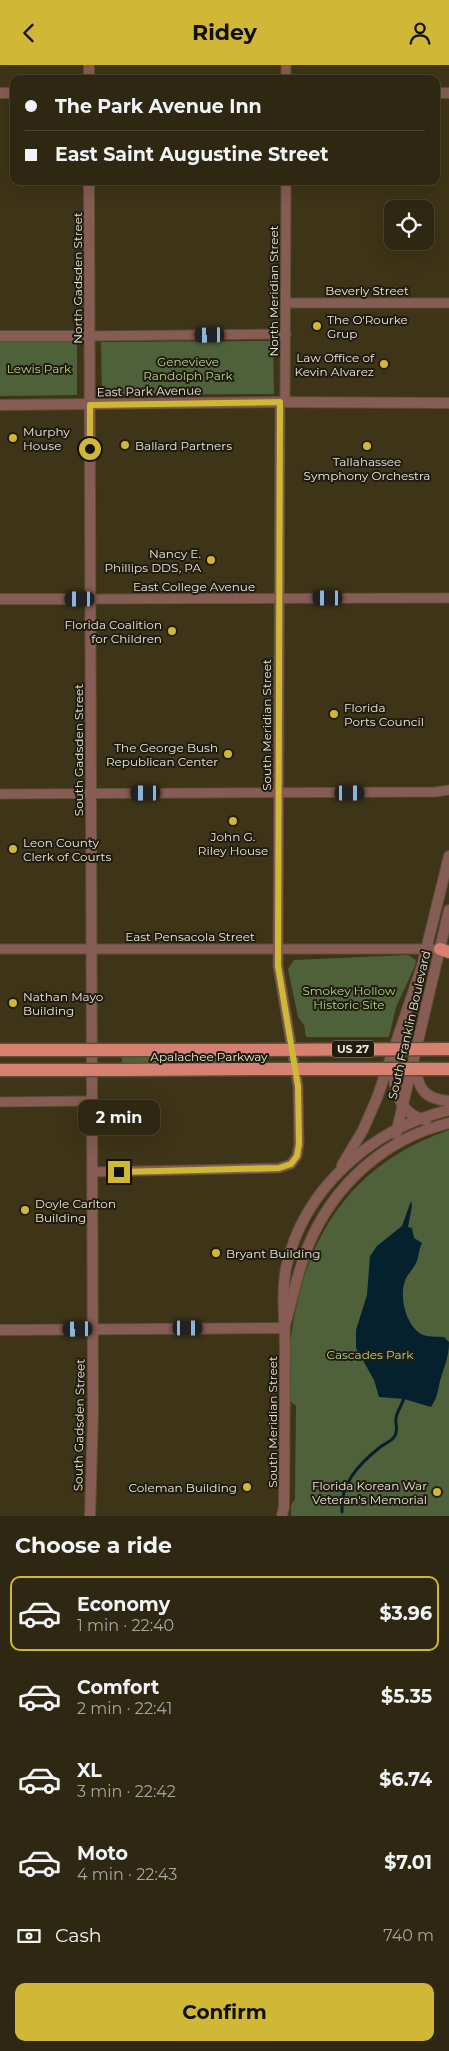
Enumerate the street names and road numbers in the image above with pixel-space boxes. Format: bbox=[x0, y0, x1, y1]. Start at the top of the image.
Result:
street label: North Gadsden Street bbox=[70, 212, 85, 344]
street label: North Meridian Street bbox=[266, 225, 281, 357]
street label: Beverly Street bbox=[325, 283, 409, 298]
street label: East Park Avenue bbox=[97, 383, 201, 399]
street label: East College Avenue bbox=[133, 579, 255, 594]
street label: South Meridian Street bbox=[259, 659, 274, 791]
street label: South Gadsden Street bbox=[71, 684, 86, 816]
street label: East Pensacola Street bbox=[125, 929, 255, 944]
street label: South Franklin Boulevard bbox=[385, 949, 433, 1101]
road number: US 27 bbox=[332, 1041, 374, 1057]
street label: Apalachee Parkway bbox=[150, 1049, 268, 1064]
street label: South Meridian Street bbox=[265, 1356, 280, 1488]
street label: South Gadsden Street bbox=[70, 1359, 88, 1491]

